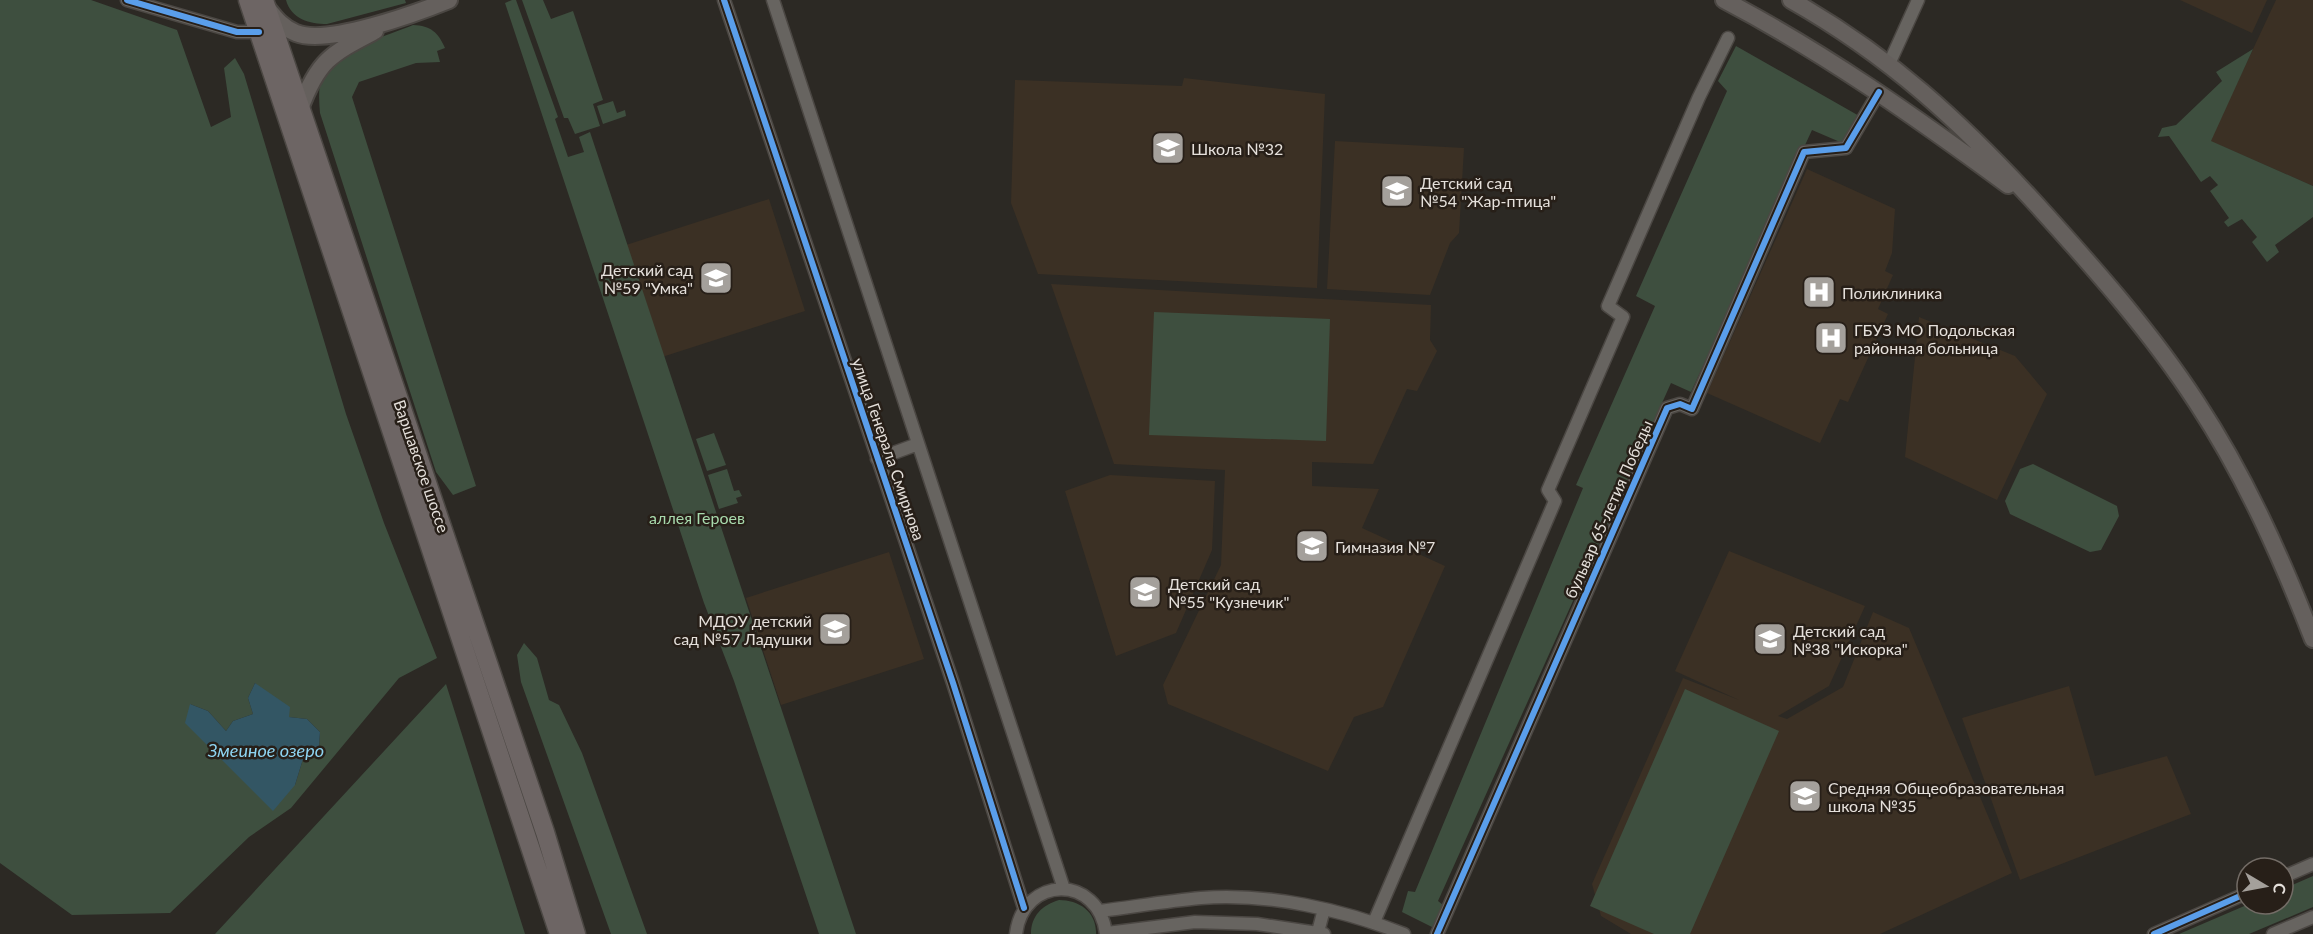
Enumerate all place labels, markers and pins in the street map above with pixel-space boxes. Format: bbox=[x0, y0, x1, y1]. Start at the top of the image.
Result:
school or university icon: Школа №32 bbox=[1150, 130, 1186, 166]
place label: Школа №32 bbox=[1191, 139, 1283, 158]
school or university icon: Детский сад №54 "Жар-птица" bbox=[1379, 173, 1415, 209]
place label: Детский сад №54 "Жар-птица" bbox=[1420, 173, 1556, 210]
place label: Детский сад №59 "Умка" bbox=[601, 260, 693, 297]
school or university icon: Детский сад №59 "Умка" bbox=[698, 260, 734, 296]
hospital icon: Поликлиника bbox=[1801, 274, 1837, 310]
place label: Поликлиника bbox=[1842, 283, 1942, 302]
hospital icon: ГБУЗ МО Подольская районная больница bbox=[1813, 320, 1849, 356]
place label: ГБУЗ МО Подольская районная больница bbox=[1854, 320, 2015, 357]
school or university icon: Гимназия №7 bbox=[1294, 528, 1330, 564]
place label: Гимназия №7 bbox=[1335, 537, 1435, 556]
school or university icon: Детский сад №55 "Кузнечик" bbox=[1127, 574, 1163, 610]
place label: Детский сад №55 "Кузнечик" bbox=[1168, 574, 1290, 611]
place label: МДОУ детский сад №57 Ладушки bbox=[674, 611, 812, 648]
school or university icon: МДОУ детский сад №57 Ладушки bbox=[817, 611, 853, 647]
school or university icon: Детский сад №38 "Искорка" bbox=[1752, 621, 1788, 657]
place label: Детский сад №38 "Искорка" bbox=[1793, 621, 1908, 658]
school or university icon: Средняя Общеобразовательная школа №35 bbox=[1787, 778, 1823, 814]
place label: Средняя Общеобразовательная школа №35 bbox=[1828, 778, 2064, 815]

